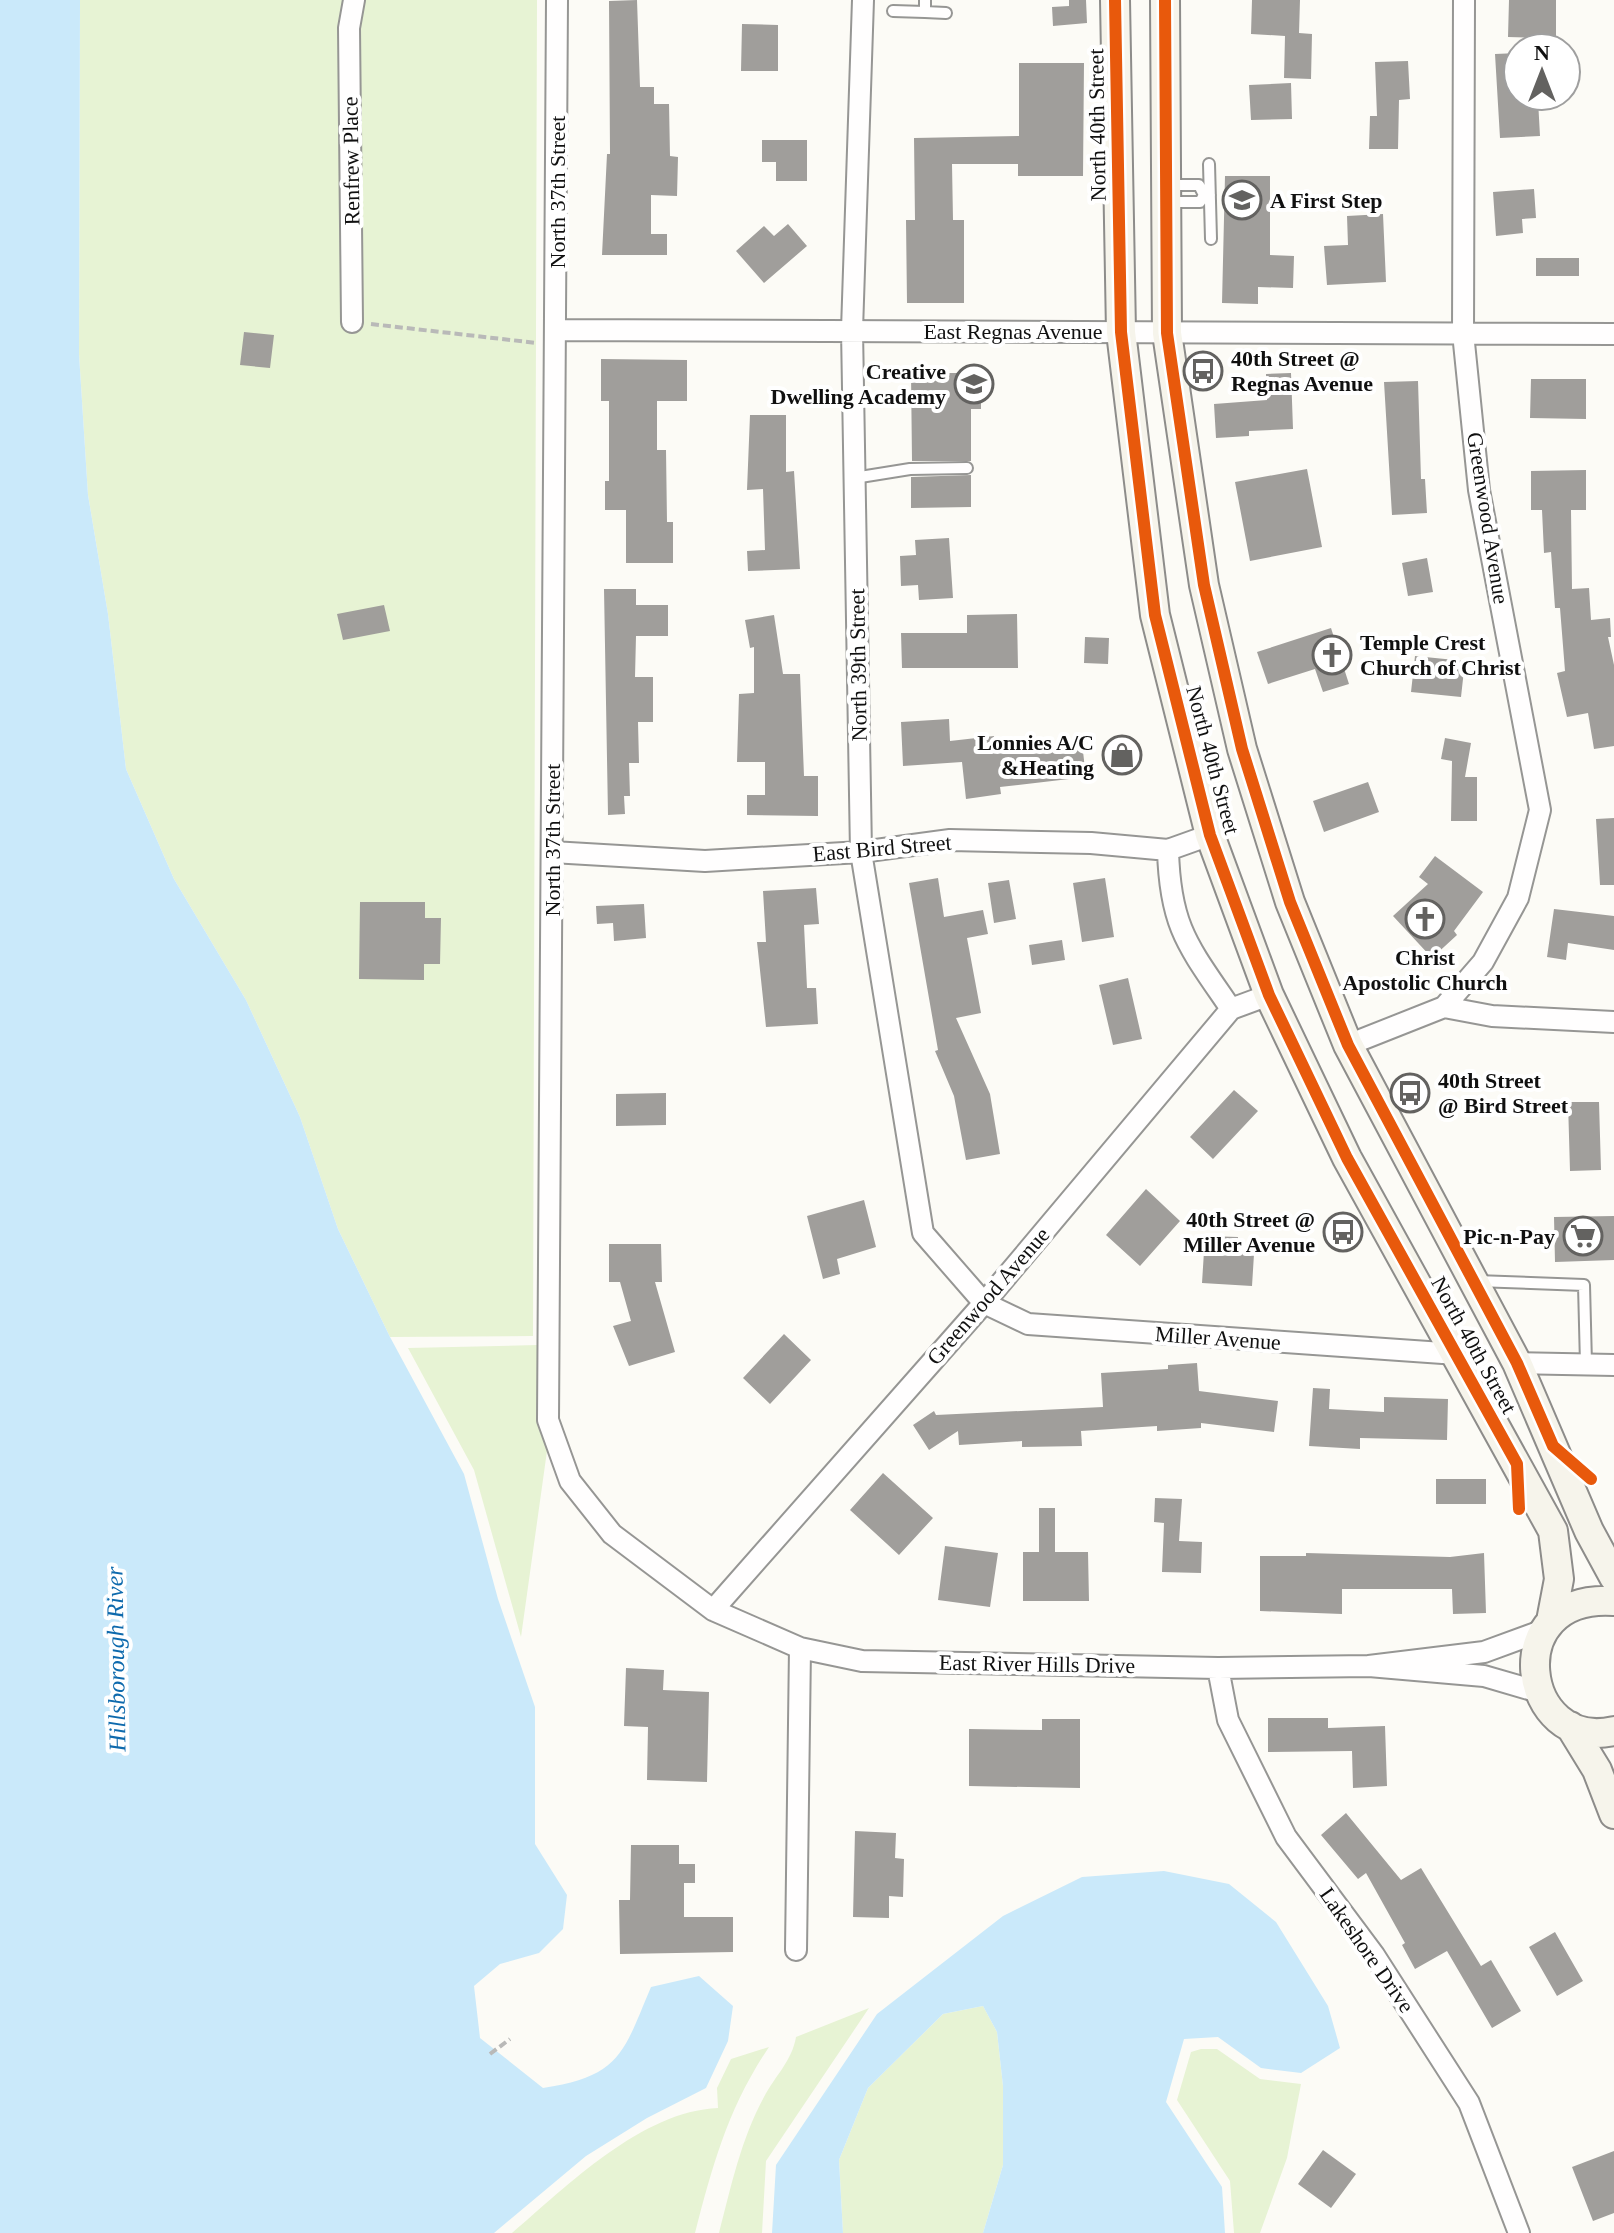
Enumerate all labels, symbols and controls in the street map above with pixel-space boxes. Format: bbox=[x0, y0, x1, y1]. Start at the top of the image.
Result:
north arrow bbox=[1502, 32, 1582, 112]
text: N bbox=[1534, 40, 1550, 65]
street label: North 40th Street bbox=[1083, 48, 1111, 202]
street label: Renfrew Place bbox=[337, 96, 365, 226]
street label: North 37th Street bbox=[545, 116, 570, 268]
school or university icon: A First Step bbox=[1221, 179, 1263, 221]
place label: A First Step bbox=[1270, 188, 1382, 213]
street label: East Regnas Avenue bbox=[923, 319, 1103, 344]
place label: 40th Street @ Regnas Avenue bbox=[1231, 346, 1373, 396]
bus stop icon: 40th Street @ Regnas Avenue bbox=[1182, 350, 1224, 392]
place label: Creative Dwelling Academy bbox=[771, 359, 946, 409]
school or university icon: Creative Dwelling Academy bbox=[953, 363, 995, 405]
street label: Greenwood Avenue bbox=[1462, 430, 1514, 606]
street label: North 39th Street bbox=[844, 588, 872, 742]
place label: Temple Crest Church of Christ bbox=[1360, 630, 1522, 680]
church icon: Temple Crest Church of Christ bbox=[1311, 634, 1353, 676]
street label: North 40th Street bbox=[1181, 683, 1245, 837]
place label: Lonnies A/C &Heating bbox=[977, 730, 1094, 780]
shop icon: Lonnies A/C &Heating bbox=[1101, 734, 1143, 776]
street label: North 37th Street bbox=[540, 764, 565, 916]
street label: East Bird Street bbox=[812, 829, 952, 867]
church icon: Christ Apostolic Church bbox=[1404, 898, 1446, 940]
place label: Christ Apostolic Church bbox=[1342, 945, 1508, 995]
place label: 40th Street @ Bird Street bbox=[1438, 1068, 1569, 1118]
bus stop icon: 40th Street @ Bird Street bbox=[1389, 1072, 1431, 1114]
place label: 40th Street @ Miller Avenue bbox=[1183, 1207, 1315, 1257]
bus stop icon: 40th Street @ Miller Avenue bbox=[1322, 1211, 1364, 1253]
supermarket icon: Pic-n-Pay bbox=[1562, 1215, 1604, 1257]
street label: Greenwood Avenue bbox=[922, 1222, 1054, 1370]
place label: Pic-n-Pay bbox=[1463, 1224, 1555, 1249]
street label: North 40th Street bbox=[1426, 1272, 1522, 1418]
street label: Miller Avenue bbox=[1154, 1321, 1282, 1355]
water label: Hillsborough River bbox=[101, 1566, 131, 1753]
street label: East River Hills Drive bbox=[939, 1650, 1135, 1678]
street label: Lakeshore Drive bbox=[1315, 1883, 1419, 2017]

